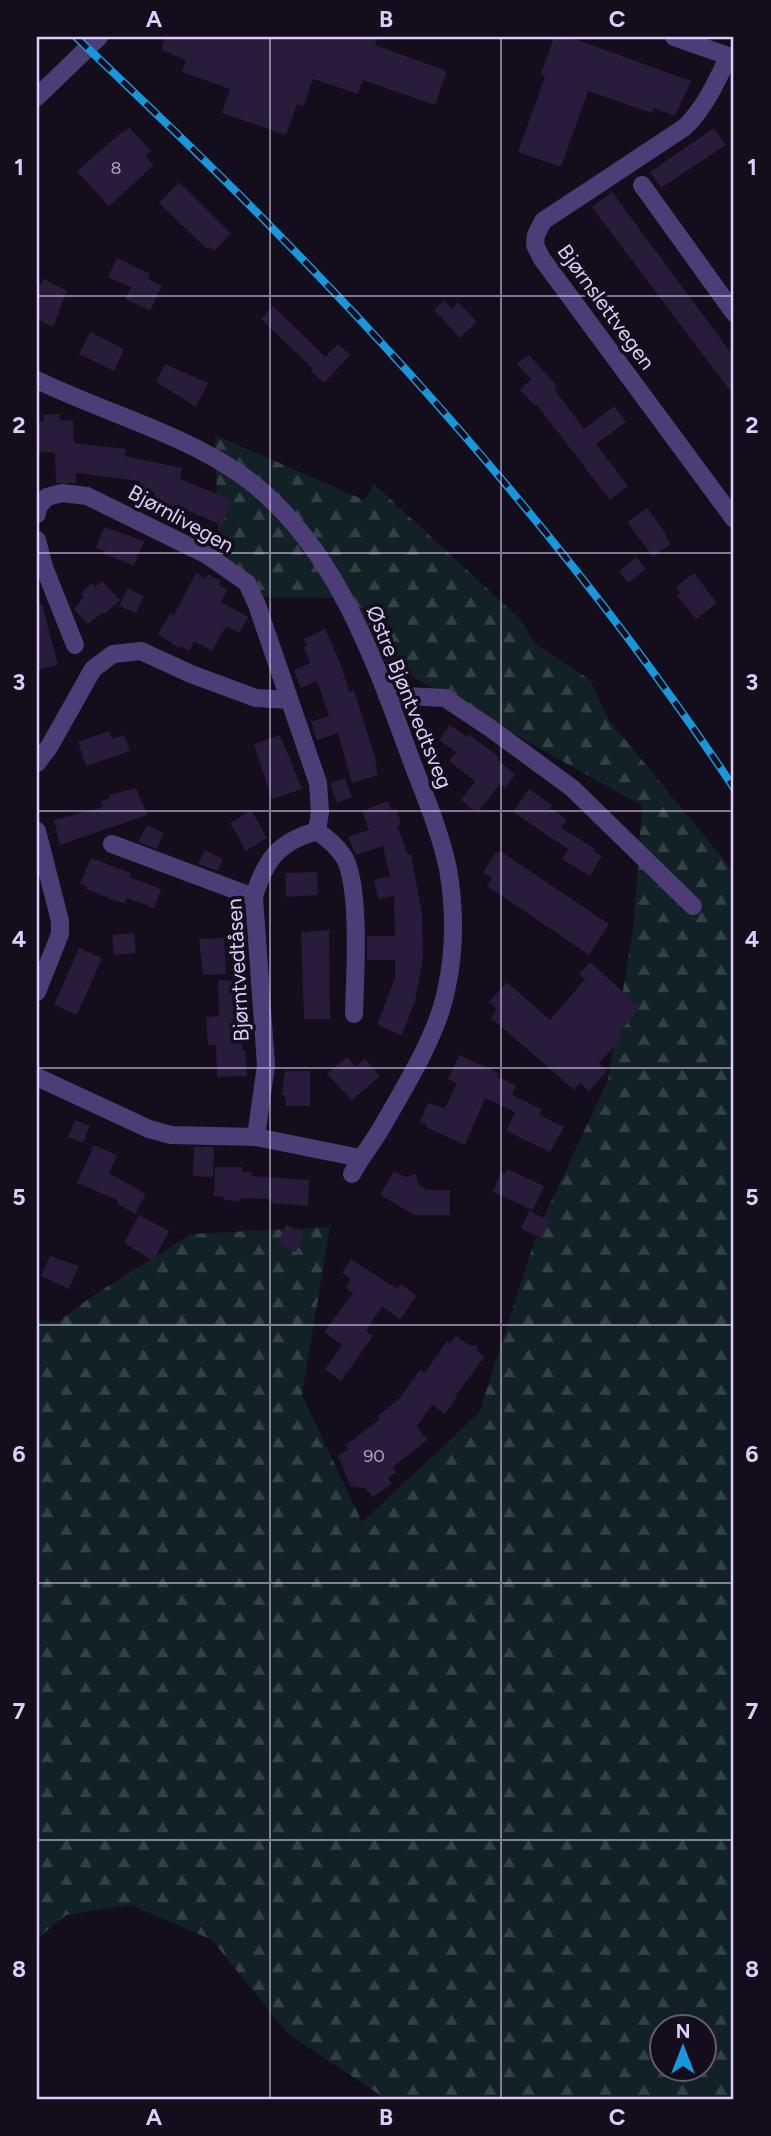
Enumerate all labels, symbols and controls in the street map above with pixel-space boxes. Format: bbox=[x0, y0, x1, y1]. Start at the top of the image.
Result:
text: A bbox=[146, 5, 163, 33]
text: B bbox=[379, 5, 393, 33]
text: C bbox=[609, 5, 626, 33]
text: 1 bbox=[14, 153, 24, 181]
text: 1 bbox=[747, 153, 757, 181]
house number: 8 bbox=[110, 157, 122, 179]
street label: Bjørnslettvegen bbox=[553, 239, 660, 374]
text: 2 bbox=[12, 411, 26, 439]
text: 2 bbox=[745, 411, 759, 439]
street label: Bjørnlivegen bbox=[124, 479, 238, 558]
street label: Østre Bjøntvedtsveg bbox=[361, 602, 458, 792]
text: 3 bbox=[13, 668, 25, 696]
text: 3 bbox=[746, 668, 758, 696]
street label: Bjørntvedtåsen bbox=[221, 898, 254, 1042]
text: 4 bbox=[12, 925, 26, 953]
text: 4 bbox=[745, 925, 759, 953]
text: 5 bbox=[12, 1183, 26, 1211]
text: 5 bbox=[745, 1183, 759, 1211]
text: 6 bbox=[12, 1440, 26, 1468]
text: 6 bbox=[745, 1440, 759, 1468]
house number: 90 bbox=[363, 1445, 385, 1467]
text: 7 bbox=[13, 1697, 26, 1725]
text: 7 bbox=[746, 1697, 759, 1725]
text: 8 bbox=[12, 1955, 26, 1983]
text: 8 bbox=[745, 1955, 759, 1983]
north arrow bbox=[648, 2014, 718, 2084]
text: N bbox=[676, 2020, 690, 2043]
text: A bbox=[146, 2103, 163, 2131]
text: B bbox=[379, 2103, 393, 2131]
text: C bbox=[609, 2103, 626, 2131]

